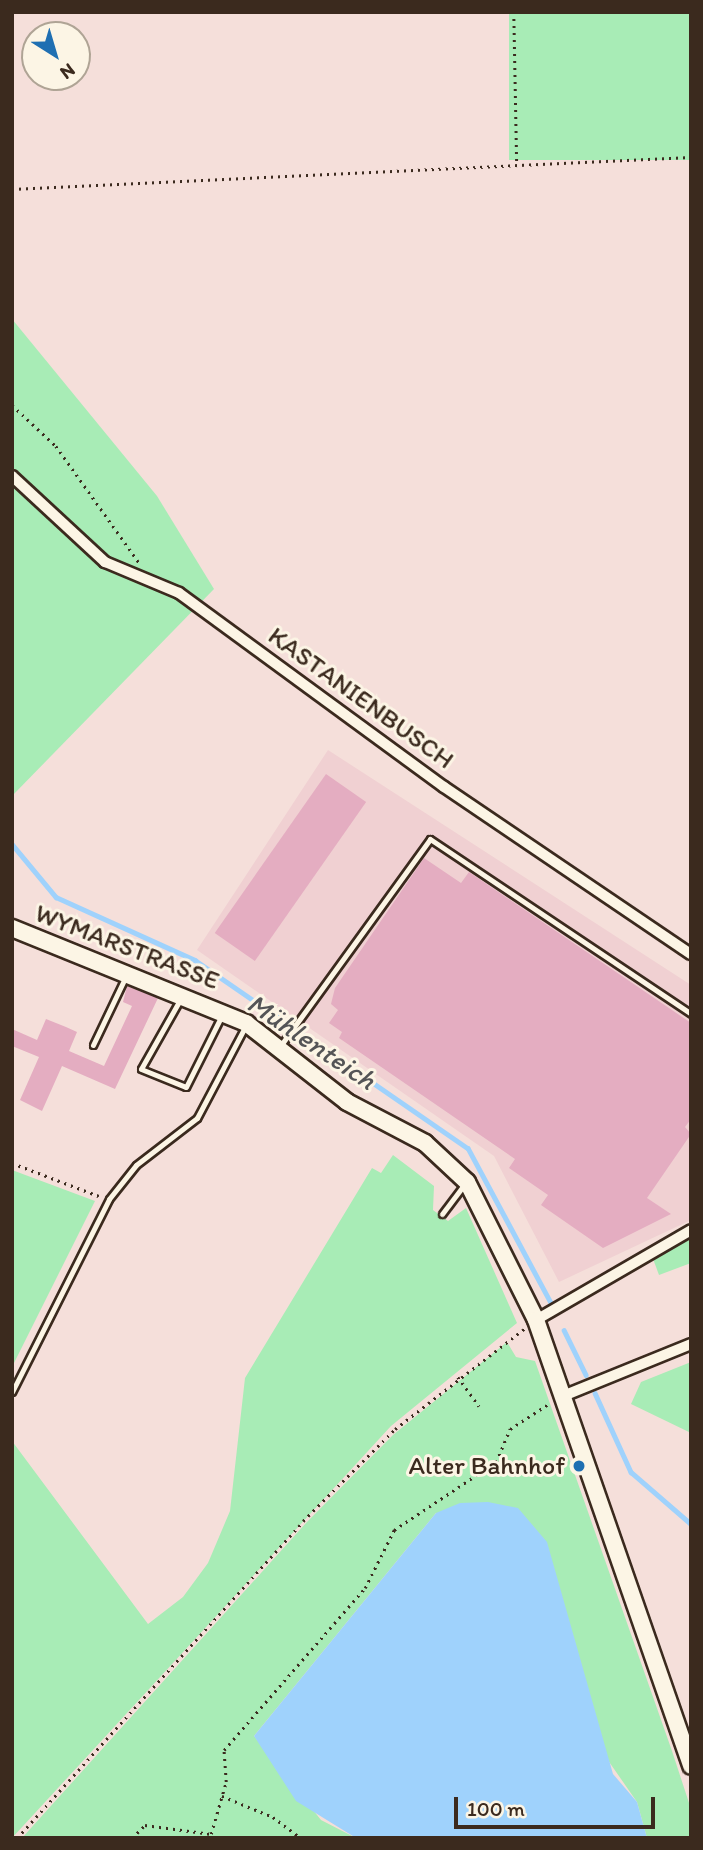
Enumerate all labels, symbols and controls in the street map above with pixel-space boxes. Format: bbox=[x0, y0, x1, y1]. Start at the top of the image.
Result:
north arrow bbox=[21, 21, 91, 91]
text: N bbox=[56, 59, 80, 85]
street label: KASTANIENBUSCH bbox=[262, 620, 460, 776]
street label: WYMARSTRASSE bbox=[30, 898, 224, 996]
water label: Mühlenteich bbox=[241, 986, 383, 1096]
place label: Alter Bahnhof bbox=[408, 1450, 565, 1482]
marker: Alter Bahnhof bbox=[571, 1458, 587, 1474]
scale bar bbox=[458, 1784, 659, 1828]
text: 100 m bbox=[467, 1796, 525, 1821]

